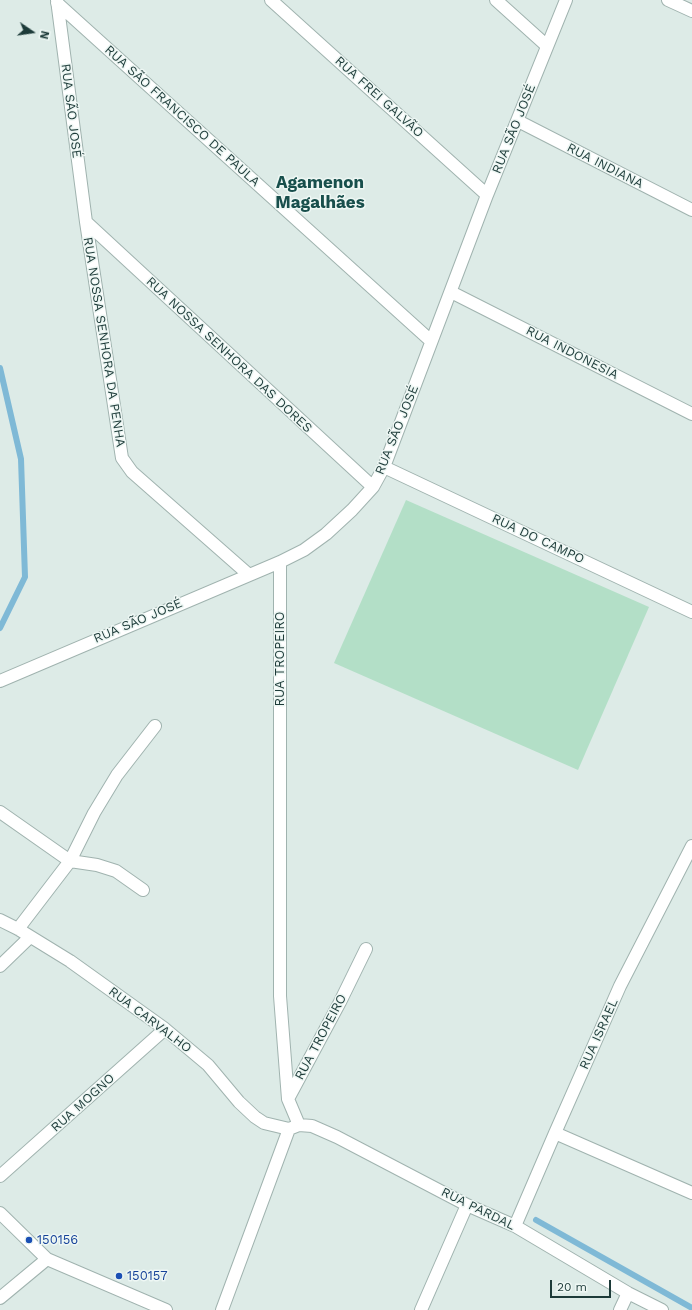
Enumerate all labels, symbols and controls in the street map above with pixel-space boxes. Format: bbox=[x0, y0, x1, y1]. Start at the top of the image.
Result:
north arrow bbox=[12, 12, 52, 52]
text: N bbox=[37, 29, 51, 40]
street label: RUA SÃO FRANCISCO DE PAULA bbox=[101, 42, 263, 190]
street label: RUA FREI GALVÃO bbox=[331, 53, 427, 141]
street label: RUA SÃO JOSÉ bbox=[57, 63, 85, 159]
street label: RUA SÃO JOSÉ bbox=[489, 82, 539, 176]
street label: RUA INDIANA bbox=[564, 140, 646, 192]
district label: Agamenon Magalhães bbox=[275, 173, 365, 213]
street label: RUA NOSSA SENHORA DA PENHA bbox=[80, 236, 128, 448]
street label: RUA NOSSA SENHORA DAS DORES bbox=[143, 274, 315, 436]
street label: RUA INDONESIA bbox=[523, 323, 621, 383]
street label: RUA SÃO JOSÉ bbox=[372, 383, 422, 477]
street label: RUA DO CAMPO bbox=[489, 511, 587, 567]
street label: RUA SÃO JOSÉ bbox=[91, 595, 185, 647]
street label: RUA TROPEIRO bbox=[272, 611, 288, 707]
street label: RUA CARVALHO bbox=[105, 984, 195, 1056]
street label: RUA TROPEIRO bbox=[292, 991, 350, 1083]
street label: RUA ISRAEL bbox=[576, 996, 622, 1072]
street label: RUA MOGNO bbox=[48, 1070, 118, 1136]
street label: RUA PARDAL bbox=[438, 1184, 518, 1234]
place label: 150156 bbox=[37, 1232, 78, 1248]
marker: 150156 bbox=[24, 1235, 34, 1245]
place label: 150157 bbox=[127, 1268, 168, 1284]
marker: 150157 bbox=[114, 1271, 124, 1281]
scale bar bbox=[552, 1272, 613, 1298]
text: 20 m bbox=[557, 1280, 587, 1294]

